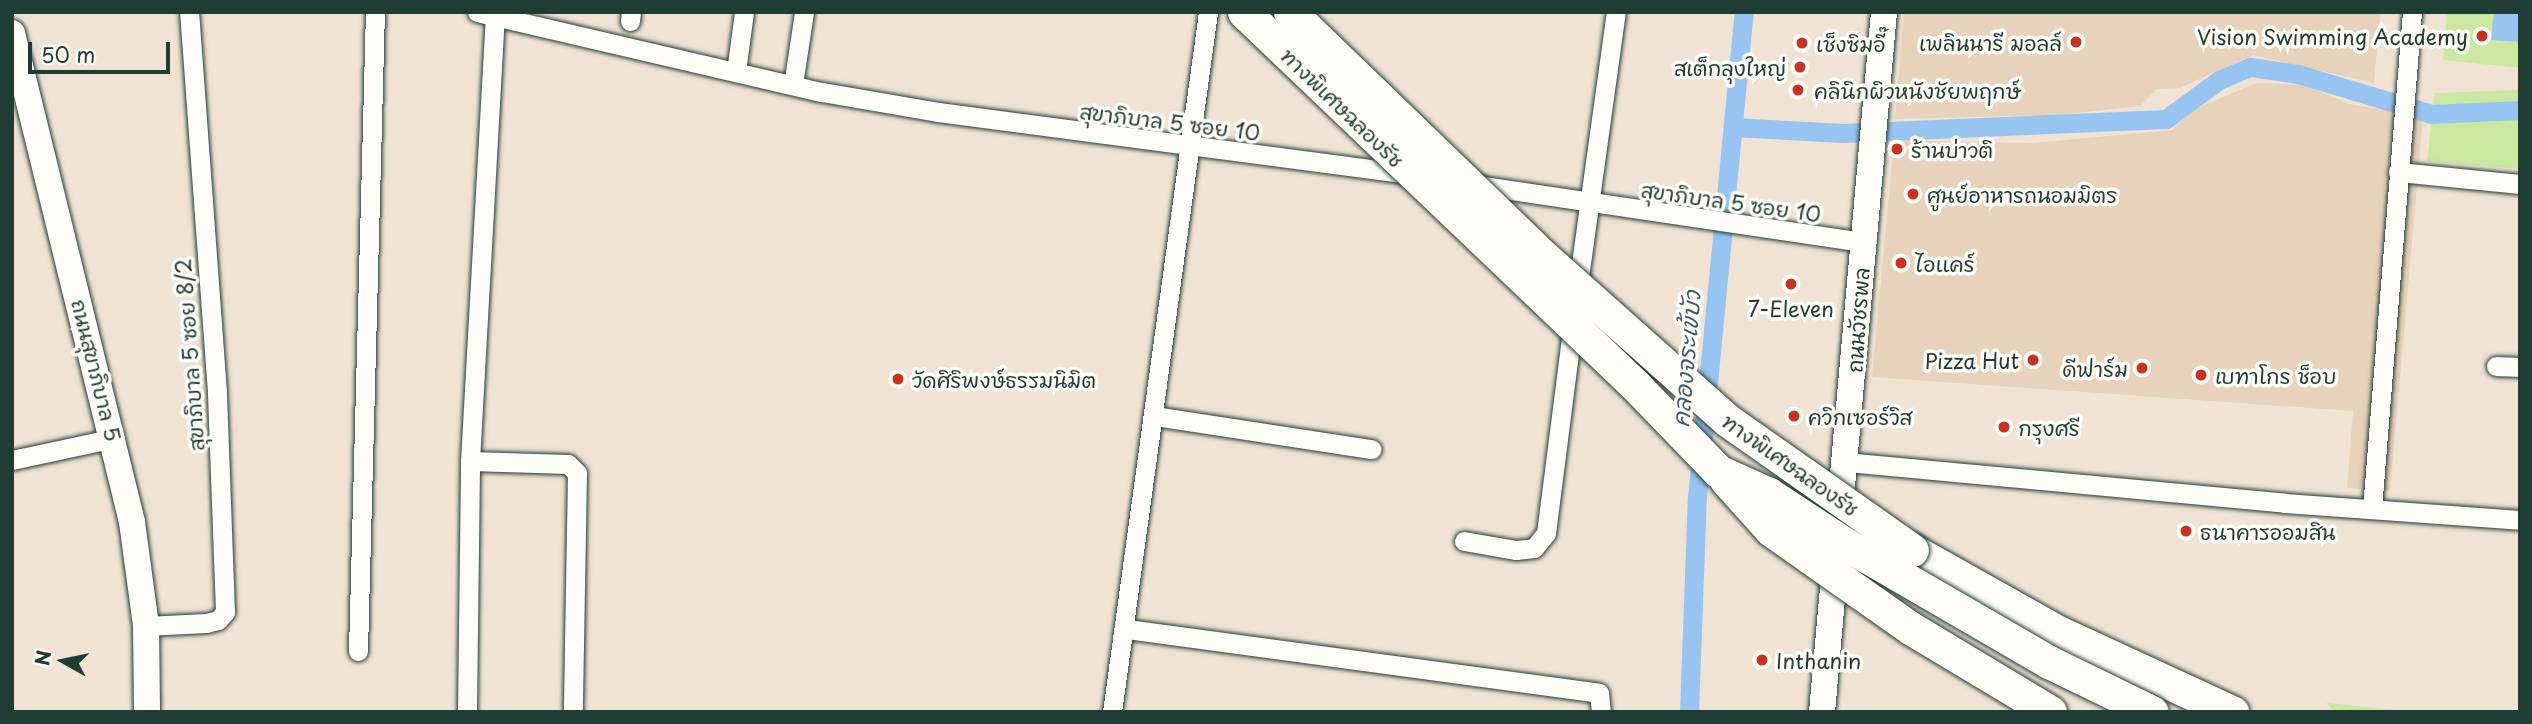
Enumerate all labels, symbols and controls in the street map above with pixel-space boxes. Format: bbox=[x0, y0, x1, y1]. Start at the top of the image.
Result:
place label: Vision Swimming Academy bbox=[2197, 23, 2468, 49]
scale bar bbox=[32, 28, 173, 72]
marker: Vision Swimming Academy bbox=[2474, 28, 2490, 44]
place label: เพลินนารี มอลล์ bbox=[1919, 29, 2062, 55]
place label: เช็งซิมอี๊ bbox=[1816, 30, 1886, 56]
marker: เพลินนารี มอลล์ bbox=[2068, 34, 2084, 50]
marker: เช็งซิมอี๊ bbox=[1794, 35, 1810, 51]
text: 50 m bbox=[41, 38, 95, 70]
street label: ทางพิเศษฉลองรัช bbox=[1276, 42, 1410, 172]
place label: สเต็กลุงใหญ่ bbox=[1674, 54, 1786, 80]
marker: สเต็กลุงใหญ่ bbox=[1792, 59, 1808, 75]
place label: คลินิกผิวหนังชัยพฤกษ์ bbox=[1814, 77, 2021, 103]
marker: คลินิกผิวหนังชัยพฤกษ์ bbox=[1788, 80, 1808, 100]
street label: สุขาภิบาล 5 ซอย 10 bbox=[1078, 97, 1262, 145]
place label: ร้านบ่าวติ bbox=[1911, 136, 1993, 162]
marker: ร้านบ่าวติ bbox=[1889, 141, 1905, 157]
street label: สุขาภิบาล 5 ซอย 10 bbox=[1639, 176, 1823, 226]
place label: ศูนย์อาหารถนอมมิตร bbox=[1927, 181, 2117, 207]
marker: ศูนย์อาหารถนอมมิตร bbox=[1905, 186, 1921, 202]
place label: ไอแคร์ bbox=[1915, 250, 1975, 276]
marker: ไอแคร์ bbox=[1893, 255, 1909, 271]
street label: สุขาภิบาล 5 ซอย 8/2 bbox=[170, 258, 208, 452]
street label: ถนนวัชรพล bbox=[1841, 266, 1873, 374]
marker: 7-Eleven bbox=[1783, 276, 1799, 292]
water label: คลองจระเข้บัว bbox=[1666, 290, 1706, 428]
place label: 7-Eleven bbox=[1748, 295, 1834, 321]
street label: ถนนสุขาภิบาล 5 bbox=[67, 297, 127, 443]
place label: Pizza Hut bbox=[1923, 347, 2019, 373]
marker: Pizza Hut bbox=[2025, 352, 2041, 368]
place label: ดีฟาร์ม bbox=[2062, 355, 2128, 381]
marker: ดีฟาร์ม bbox=[2134, 360, 2150, 376]
place label: เบทาโกร ช็อบ bbox=[2215, 362, 2337, 388]
place label: วัดศิริพงษ์ธรรมนิมิต bbox=[912, 366, 1096, 392]
marker: เบทาโกร ช็อบ bbox=[2193, 367, 2209, 383]
marker: วัดศิริพงษ์ธรรมนิมิต bbox=[890, 371, 906, 387]
place label: ควิกเซอร์วิส bbox=[1808, 403, 1912, 429]
street label: ทางพิเศษฉลองรัช bbox=[1718, 407, 1864, 521]
marker: ควิกเซอร์วิส bbox=[1786, 408, 1802, 424]
place label: กรุงศรี bbox=[2018, 414, 2080, 440]
marker: กรุงศรี bbox=[1996, 419, 2012, 435]
place label: ธนาคารออมสิน bbox=[2200, 518, 2336, 544]
marker: ธนาคารออมสิน bbox=[2178, 523, 2194, 539]
north arrow bbox=[28, 626, 98, 696]
place label: Inthanin bbox=[1776, 647, 1861, 673]
text: N bbox=[27, 648, 57, 667]
marker: Inthanin bbox=[1754, 652, 1770, 668]

